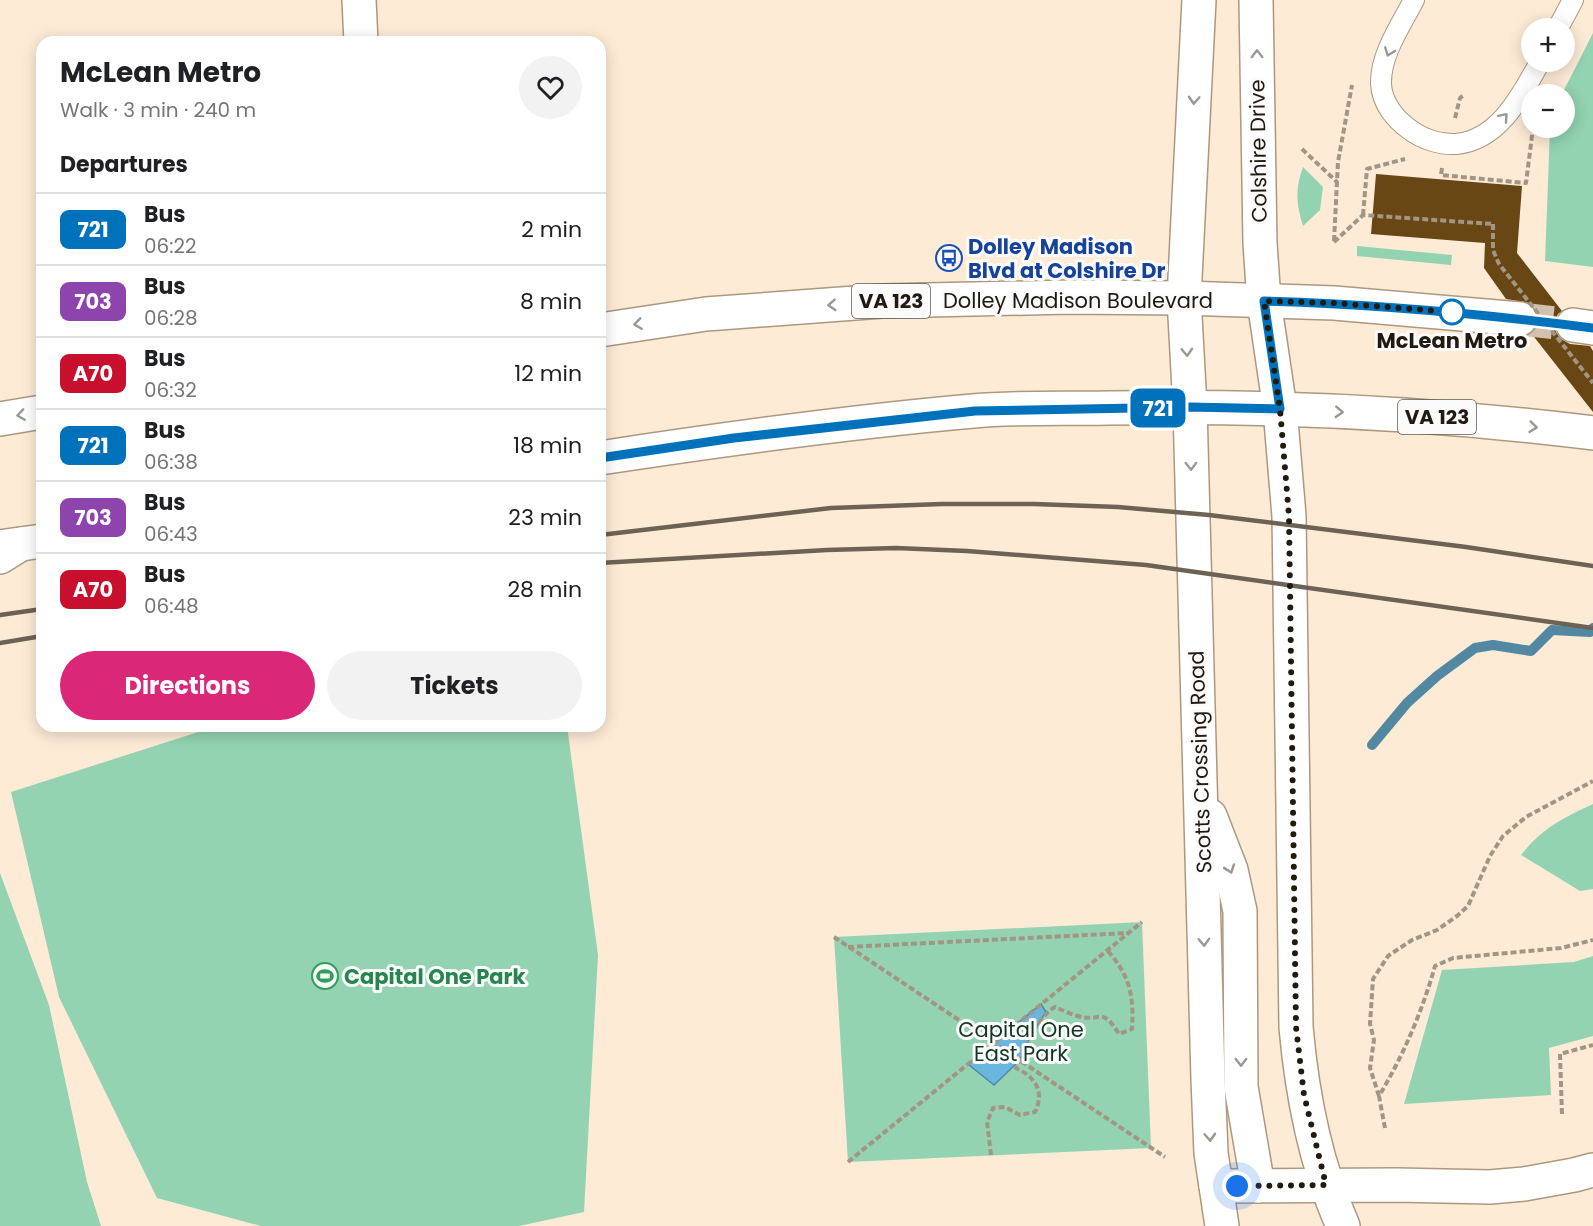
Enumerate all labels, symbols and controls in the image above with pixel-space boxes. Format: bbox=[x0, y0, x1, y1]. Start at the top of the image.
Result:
map controls bbox=[1521, 18, 1575, 138]
button: + bbox=[1521, 18, 1575, 72]
one-way arrow bbox=[1383, 47, 1396, 57]
one-way arrow bbox=[1251, 49, 1263, 58]
text: McLean Metro bbox=[60, 53, 261, 92]
button: heart bbox=[519, 56, 582, 119]
street label: Colshire Drive bbox=[1242, 79, 1274, 223]
button: − bbox=[1521, 84, 1575, 138]
text: Walk · 3 min · 240 m bbox=[60, 96, 256, 124]
one-way arrow bbox=[1188, 96, 1201, 105]
one-way arrow bbox=[1497, 113, 1508, 124]
text: Departures bbox=[60, 149, 188, 180]
text: Bus bbox=[144, 199, 186, 230]
text: 2 min bbox=[521, 214, 582, 245]
text: 721 bbox=[77, 215, 109, 244]
text: 06:22 bbox=[144, 232, 197, 260]
place label: Dolley Madison Blvd at Colshire Dr bbox=[968, 232, 1165, 285]
bus stop icon: Dolley Madison Blvd at Colshire Dr bbox=[934, 243, 964, 273]
text: Bus bbox=[144, 271, 186, 302]
road number: VA 123 bbox=[852, 284, 930, 318]
text: 8 min bbox=[520, 286, 582, 317]
street label: Dolley Madison Boulevard bbox=[943, 286, 1213, 315]
text: 703 bbox=[74, 287, 112, 316]
one-way arrow bbox=[828, 298, 837, 311]
marker: McLean Metro bbox=[1439, 299, 1465, 325]
text: 06:28 bbox=[144, 304, 198, 332]
one-way arrow bbox=[633, 318, 643, 330]
place label: McLean Metro bbox=[1377, 326, 1527, 355]
text: Bus bbox=[144, 343, 186, 374]
one-way arrow bbox=[1181, 348, 1194, 357]
text: 12 min bbox=[514, 358, 582, 389]
text: A70 bbox=[73, 359, 113, 388]
text: 06:32 bbox=[144, 376, 197, 404]
line badge: 721 bbox=[1124, 388, 1192, 428]
text: 721 bbox=[1142, 394, 1174, 423]
road number: VA 123 bbox=[1398, 400, 1476, 434]
one-way arrow bbox=[1334, 405, 1343, 418]
one-way arrow bbox=[16, 409, 26, 421]
text: Bus bbox=[144, 415, 186, 446]
one-way arrow bbox=[1528, 420, 1538, 433]
text: 18 min bbox=[513, 430, 582, 461]
text: 721 bbox=[77, 431, 109, 460]
text: 06:38 bbox=[144, 448, 198, 476]
one-way arrow bbox=[1185, 461, 1197, 470]
text: Bus bbox=[144, 487, 186, 518]
text: 23 min bbox=[508, 502, 582, 533]
text: 703 bbox=[74, 503, 112, 532]
text: 06:43 bbox=[144, 520, 198, 548]
text: Bus bbox=[144, 559, 186, 590]
text: 28 min bbox=[507, 574, 582, 605]
text: A70 bbox=[73, 575, 113, 604]
text: 06:48 bbox=[144, 592, 199, 620]
street label: Scotts Crossing Road bbox=[1182, 650, 1218, 874]
button: Directions bbox=[60, 651, 315, 720]
button: Tickets bbox=[327, 651, 582, 720]
one-way arrow bbox=[1222, 863, 1235, 874]
one-way arrow bbox=[1198, 937, 1211, 946]
sports icon: Capital One Park bbox=[310, 961, 340, 991]
place label: Capital One Park bbox=[344, 962, 526, 991]
park label: Capital One East Park bbox=[958, 1015, 1084, 1068]
one-way arrow bbox=[1235, 1058, 1247, 1067]
one-way arrow bbox=[1204, 1132, 1217, 1141]
your location bbox=[1222, 1171, 1252, 1201]

